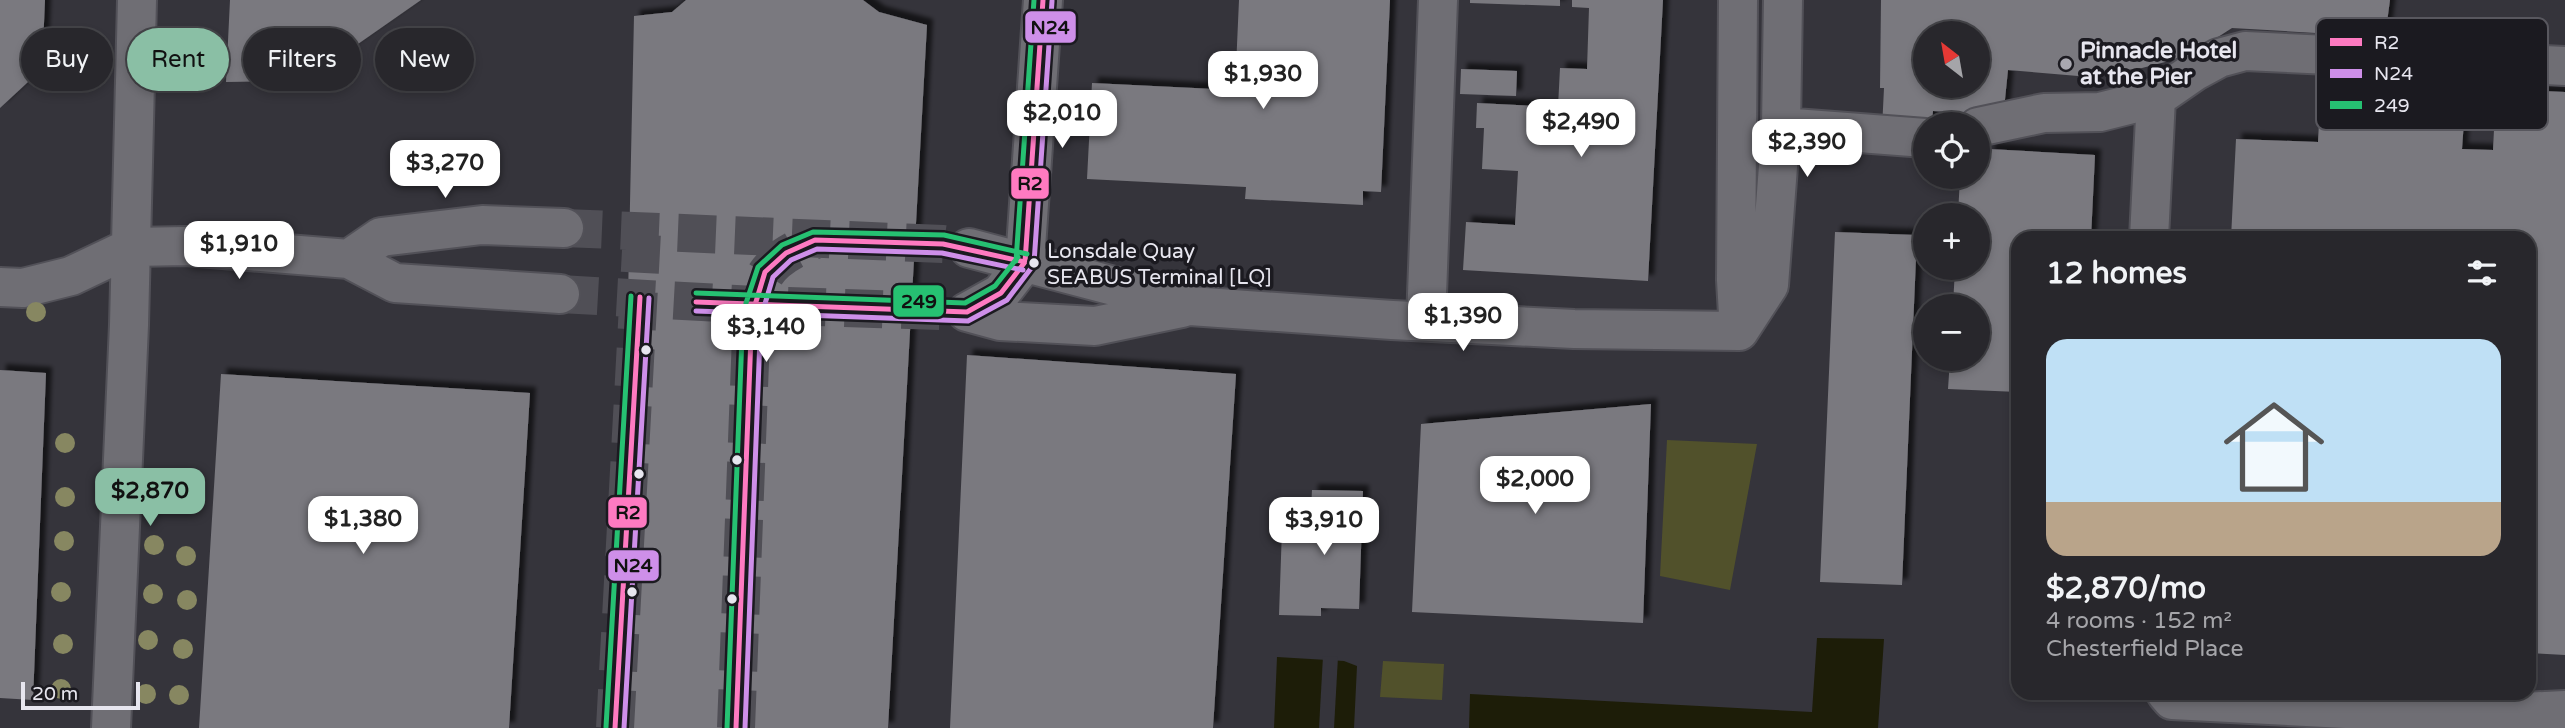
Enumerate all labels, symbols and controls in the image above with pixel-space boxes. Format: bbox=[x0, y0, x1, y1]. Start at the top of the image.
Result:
line badge: N24 bbox=[1024, 10, 1077, 44]
text: N24 bbox=[1030, 17, 1070, 39]
legend bbox=[2316, 18, 2548, 130]
north arrow bbox=[1913, 21, 1990, 98]
map controls bbox=[1913, 21, 1990, 371]
chip: Buy bbox=[21, 28, 113, 91]
chip: Rent bbox=[127, 28, 229, 91]
chip: Filters bbox=[243, 28, 361, 91]
chip: New bbox=[375, 28, 474, 91]
text: R2 bbox=[2374, 32, 2399, 54]
place label: Pinnacle Hotel at the Pier bbox=[2080, 37, 2237, 91]
pin: $1,930 bbox=[1206, 52, 1320, 111]
marker: Pinnacle Hotel at the Pier bbox=[2058, 56, 2074, 72]
text: $1,930 bbox=[1224, 60, 1302, 88]
text: N24 bbox=[2374, 63, 2413, 85]
pin: $2,010 bbox=[1005, 90, 1119, 150]
text: 249 bbox=[2374, 95, 2410, 117]
text: $2,010 bbox=[1023, 99, 1101, 127]
pin: $2,490 bbox=[1524, 100, 1638, 159]
text: $2,490 bbox=[1542, 108, 1620, 136]
button: locate bbox=[1913, 112, 1990, 189]
pin: $2,390 bbox=[1750, 120, 1864, 179]
text: $2,390 bbox=[1768, 128, 1846, 156]
pin: $3,270 bbox=[388, 140, 502, 200]
text: $3,270 bbox=[406, 149, 484, 177]
line badge: R2 bbox=[1010, 167, 1050, 200]
text: R2 bbox=[1017, 173, 1043, 195]
button: + bbox=[1913, 203, 1990, 280]
pin: $1,910 bbox=[182, 222, 296, 281]
text: $1,910 bbox=[200, 230, 278, 258]
place label: Lonsdale Quay SEABUS Terminal [LQ] bbox=[1047, 239, 1272, 290]
icon: filters bbox=[2463, 254, 2501, 292]
text: 12 homes bbox=[2046, 255, 2187, 292]
marker: Lonsdale Quay SEABUS Terminal [LQ] bbox=[1027, 256, 1041, 270]
line badge: 249 bbox=[892, 284, 945, 318]
text: 249 bbox=[901, 291, 937, 313]
pin: $1,390 bbox=[1406, 294, 1520, 353]
button: − bbox=[1913, 294, 1990, 371]
text: $1,390 bbox=[1424, 302, 1502, 330]
pin: $3,140 bbox=[709, 304, 823, 364]
text: $3,140 bbox=[727, 313, 805, 341]
unlabelled marker bbox=[639, 343, 653, 357]
icon: home bbox=[2211, 384, 2337, 510]
unlabelled marker bbox=[730, 453, 744, 467]
pin: $2,000 bbox=[1478, 456, 1592, 516]
text: $2,000 bbox=[1496, 465, 1574, 493]
unlabelled marker bbox=[632, 467, 646, 481]
pin: $2,870 bbox=[93, 468, 207, 528]
text: $2,870 bbox=[111, 477, 189, 505]
pin: $1,380 bbox=[306, 496, 420, 556]
line badge: R2 bbox=[607, 496, 648, 529]
pin: $3,910 bbox=[1267, 498, 1381, 557]
text: R2 bbox=[615, 502, 641, 524]
text: $1,380 bbox=[324, 505, 402, 533]
text: $3,910 bbox=[1285, 506, 1363, 534]
line badge: N24 bbox=[607, 549, 660, 582]
text: N24 bbox=[613, 555, 653, 577]
text: $2,870/mo bbox=[2046, 570, 2206, 607]
unlabelled marker bbox=[625, 585, 639, 599]
unlabelled marker bbox=[725, 592, 739, 606]
text: 4 rooms · 152 m² bbox=[2046, 607, 2232, 635]
text: Chesterfield Place bbox=[2046, 635, 2243, 663]
scale bar bbox=[21, 679, 140, 711]
text: 20 m bbox=[32, 683, 78, 705]

